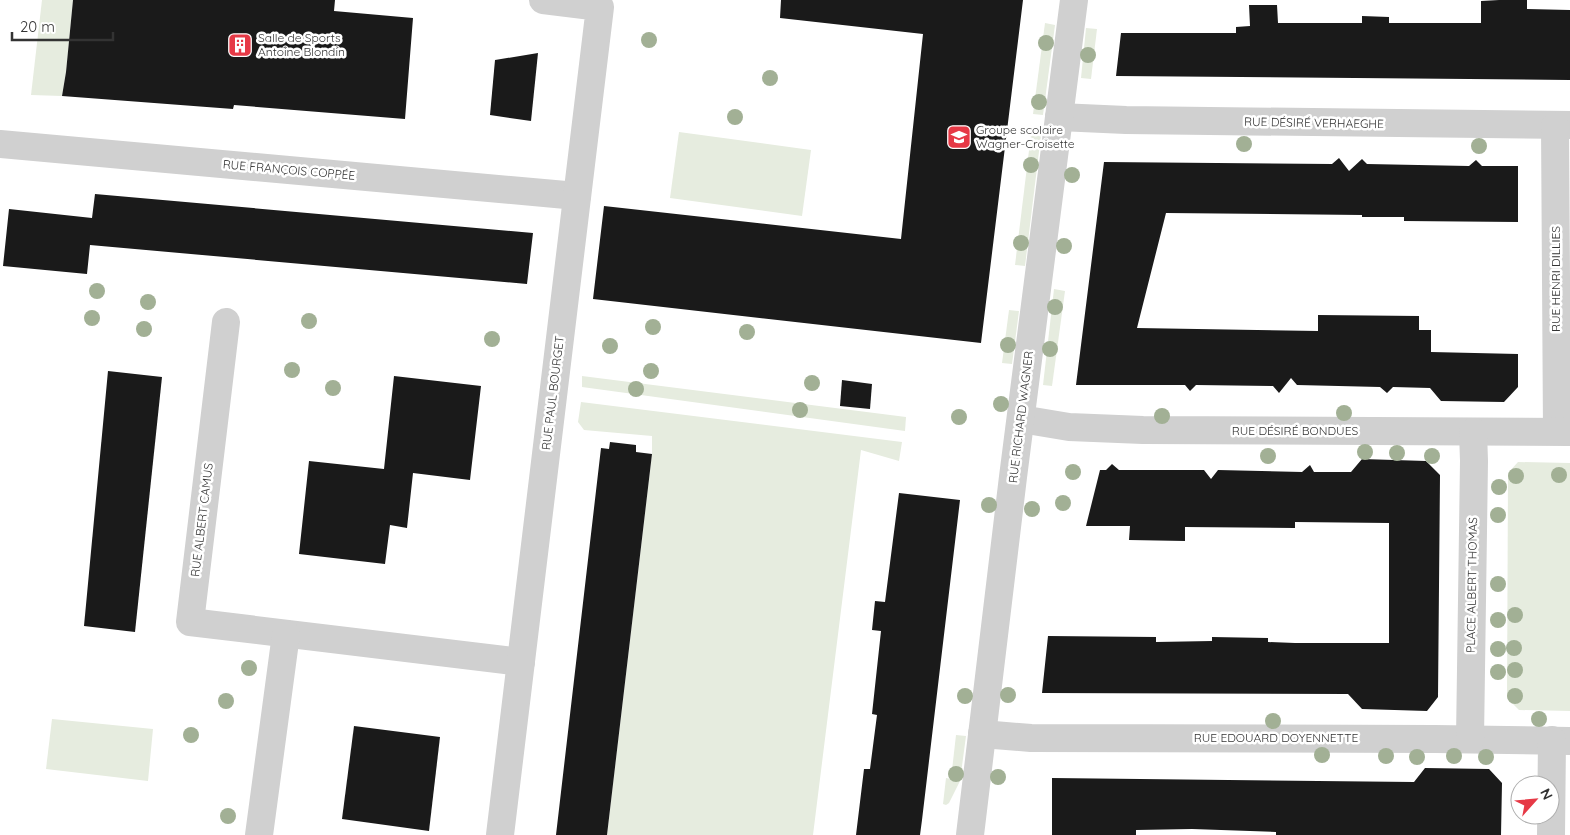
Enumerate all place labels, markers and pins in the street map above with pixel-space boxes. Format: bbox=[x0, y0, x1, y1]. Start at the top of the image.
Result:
place label: Salle de Sports Antoine Blondin bbox=[258, 30, 345, 59]
building icon: Salle de Sports Antoine Blondin bbox=[227, 32, 253, 58]
place label: Groupe scolaire Wagner-Croisette bbox=[976, 122, 1075, 151]
school or university icon: Groupe scolaire Wagner-Croisette bbox=[946, 124, 972, 150]

